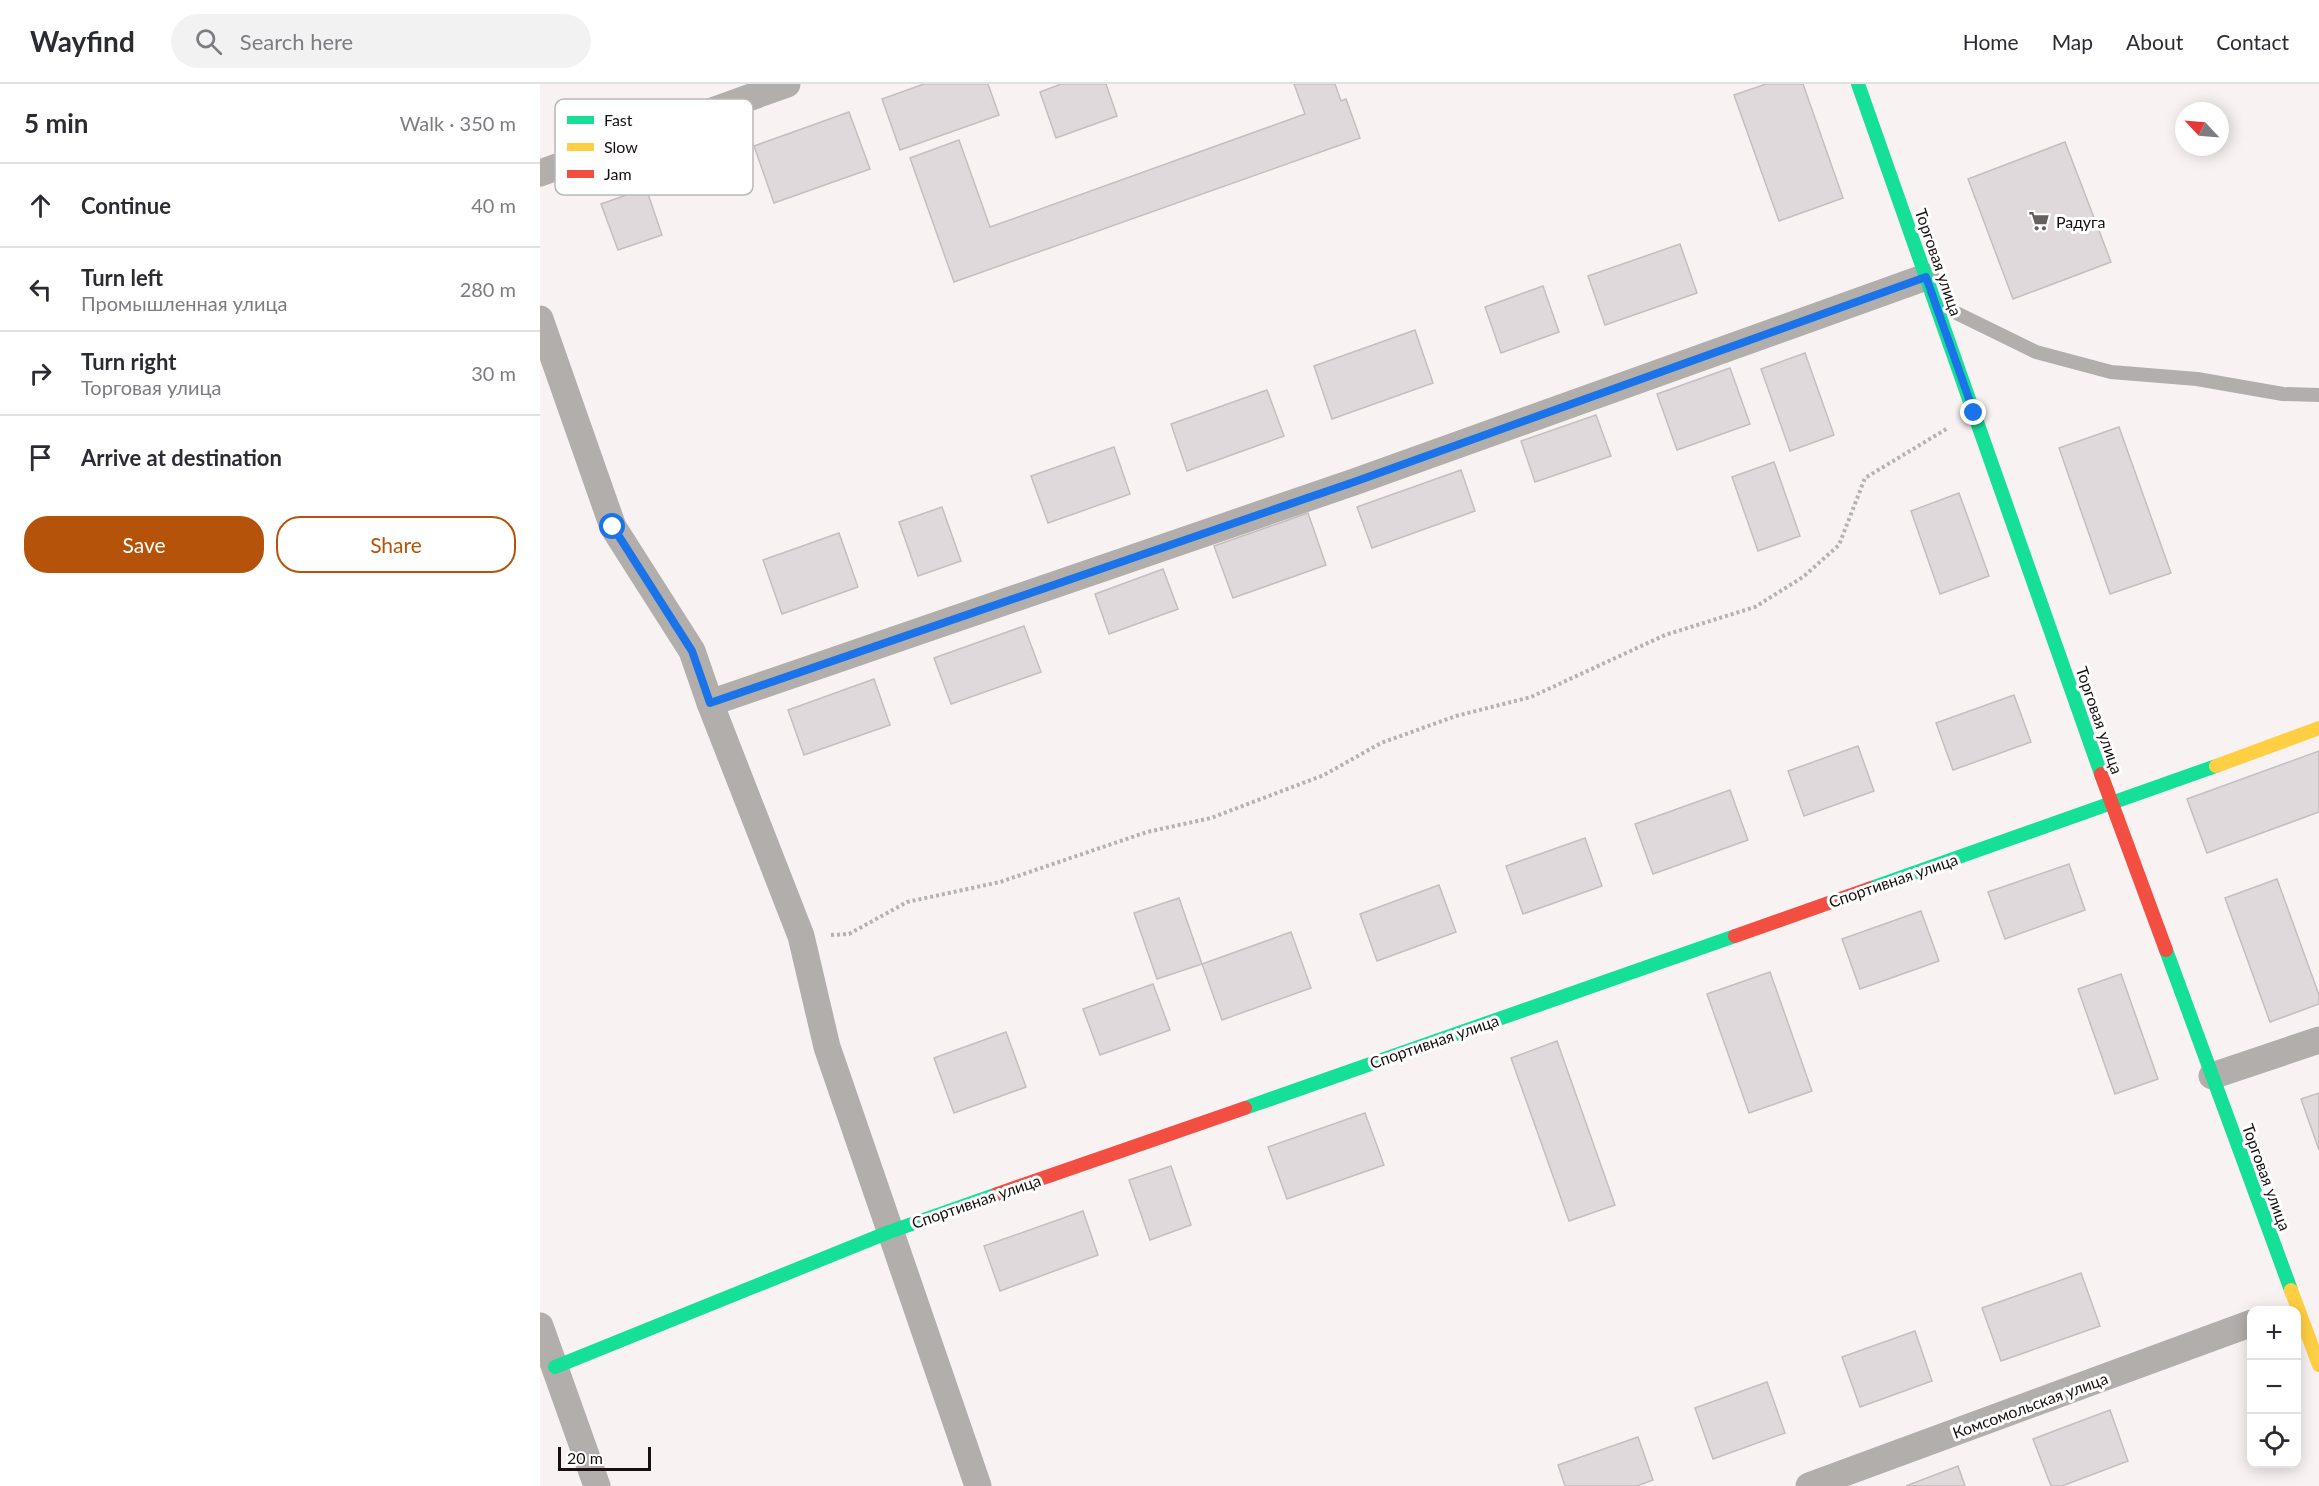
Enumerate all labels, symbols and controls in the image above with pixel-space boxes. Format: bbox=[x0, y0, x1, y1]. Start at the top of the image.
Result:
search box bbox=[171, 14, 591, 68]
text: Wayfind bbox=[30, 24, 135, 58]
icon: search bbox=[192, 25, 225, 58]
text: Search here bbox=[240, 28, 353, 55]
text: Home bbox=[1963, 29, 2019, 54]
text: Map bbox=[2052, 29, 2093, 54]
text: About bbox=[2126, 29, 2183, 54]
text: Contact bbox=[2216, 29, 2289, 54]
legend bbox=[555, 99, 753, 195]
north arrow bbox=[2175, 102, 2229, 156]
text: 5 min bbox=[24, 107, 88, 139]
text: Fast bbox=[604, 110, 633, 129]
text: Walk · 350 m bbox=[400, 111, 516, 135]
text: Slow bbox=[604, 137, 638, 156]
text: Jam bbox=[604, 164, 632, 183]
icon: ahead bbox=[24, 189, 57, 222]
text: Continue bbox=[81, 192, 171, 219]
text: 40 m bbox=[471, 193, 516, 217]
street label: Торговая улица bbox=[1912, 206, 1966, 318]
supermarket icon: Радуга bbox=[2027, 209, 2051, 233]
place label: Радуга bbox=[2056, 212, 2106, 231]
text: Turn left bbox=[81, 264, 163, 291]
icon: left bbox=[24, 273, 57, 306]
text: 280 m bbox=[460, 277, 516, 301]
text: Промышленная улица bbox=[81, 291, 287, 315]
text: Turn right bbox=[81, 348, 176, 375]
icon: right bbox=[24, 357, 57, 390]
text: 30 m bbox=[471, 361, 516, 385]
text: Торговая улица bbox=[81, 375, 222, 399]
route end bbox=[1960, 399, 1986, 425]
icon: arrive bbox=[24, 441, 57, 474]
text: Arrive at destination bbox=[81, 444, 282, 471]
route start bbox=[599, 513, 625, 539]
button: Save bbox=[24, 516, 264, 573]
button: Share bbox=[276, 516, 516, 573]
street label: Торговая улица bbox=[2073, 664, 2127, 776]
street label: Спортивная улица bbox=[1826, 849, 1960, 911]
street label: Спортивная улица bbox=[1367, 1010, 1501, 1072]
street label: Торговая улица bbox=[2239, 1121, 2295, 1233]
street label: Спортивная улица bbox=[909, 1170, 1043, 1232]
map controls bbox=[2247, 1306, 2301, 1468]
button: + bbox=[2247, 1306, 2301, 1360]
button: − bbox=[2247, 1360, 2301, 1414]
street label: Комсомольская улица bbox=[1950, 1368, 2110, 1442]
button: locate bbox=[2247, 1414, 2301, 1468]
scale bar bbox=[558, 1444, 651, 1472]
text: 20 m bbox=[567, 1448, 603, 1467]

